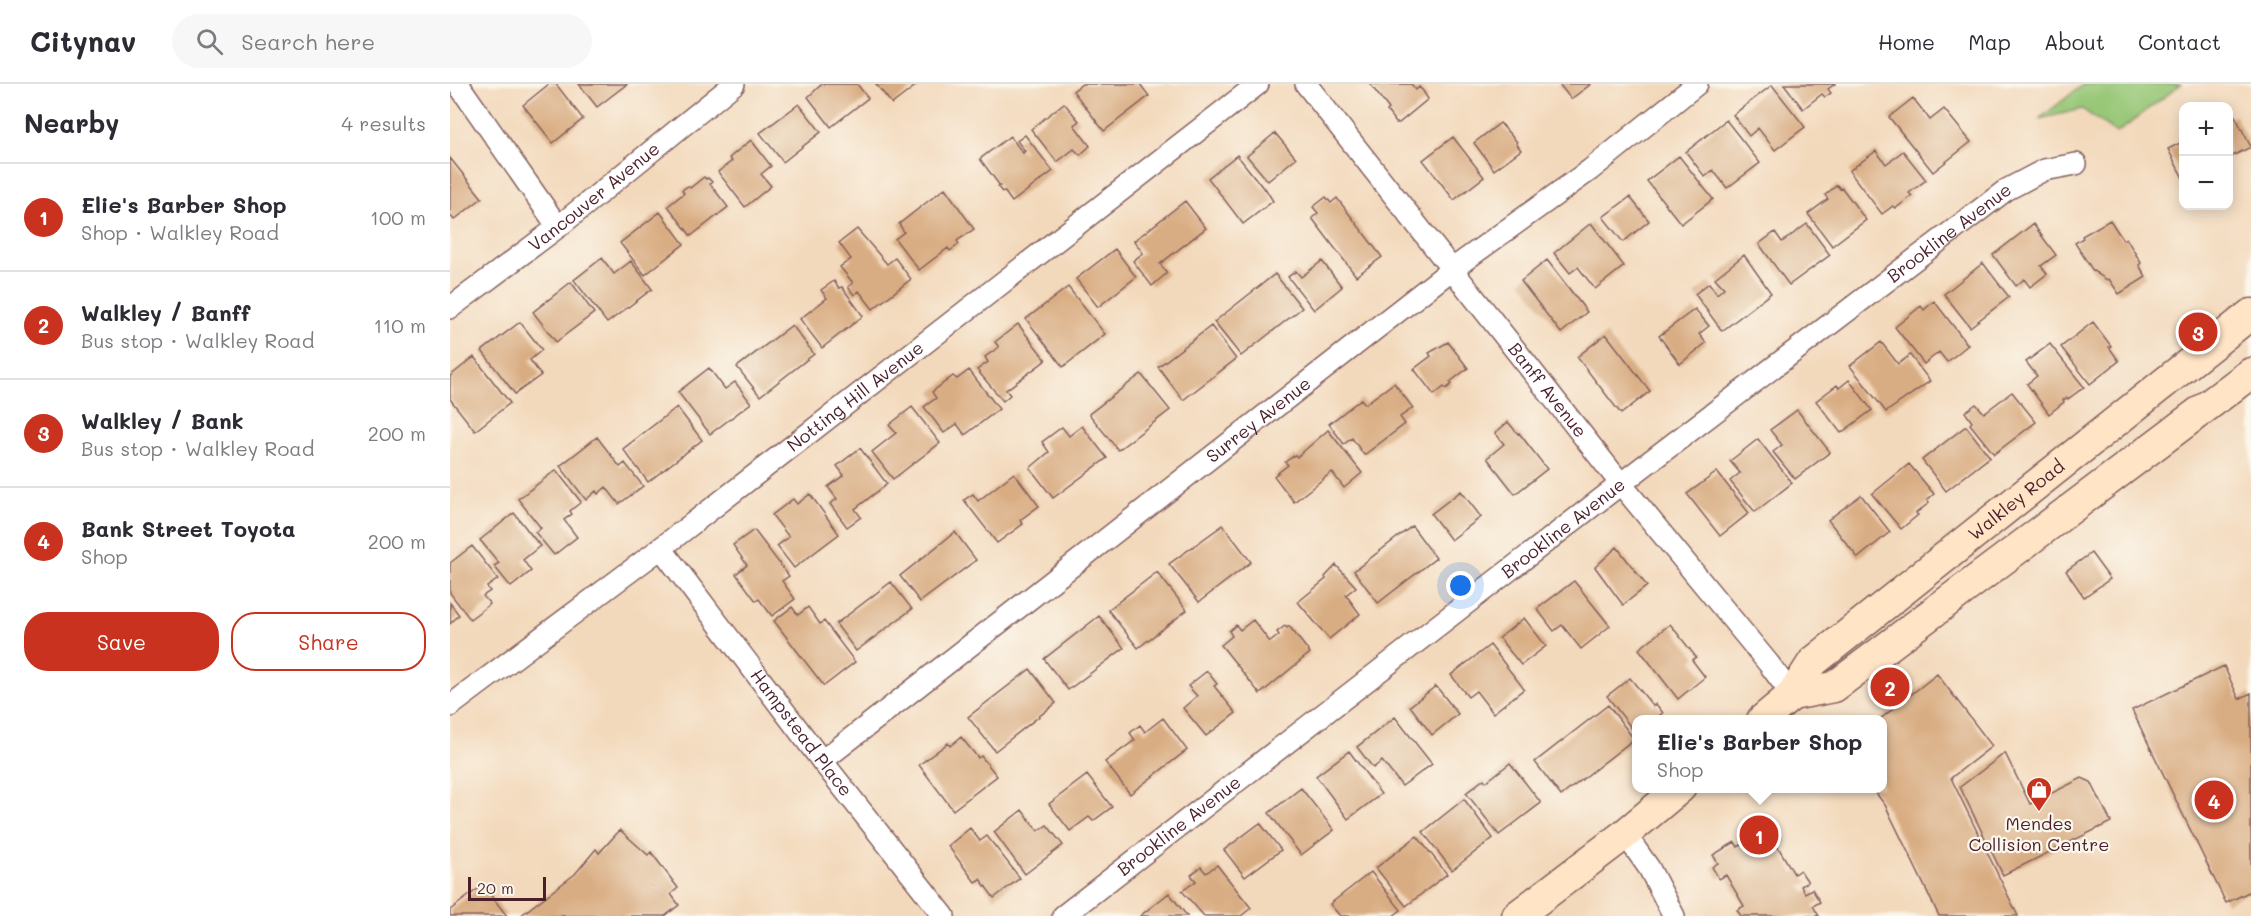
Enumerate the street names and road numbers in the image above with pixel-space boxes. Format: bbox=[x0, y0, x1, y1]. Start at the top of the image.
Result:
street label: Vancouver Avenue bbox=[523, 136, 664, 256]
street label: Brookline Avenue bbox=[1882, 177, 2016, 287]
street label: Notting Hill Avenue bbox=[782, 335, 928, 457]
street label: Banff Avenue bbox=[1503, 337, 1593, 442]
street label: Surrey Avenue bbox=[1201, 371, 1315, 468]
street label: Walkley Road bbox=[1963, 454, 2069, 545]
street label: Brookline Avenue bbox=[1496, 472, 1630, 583]
street label: Hampstead Place bbox=[746, 664, 858, 801]
street label: Brookline Avenue bbox=[1112, 770, 1245, 881]

